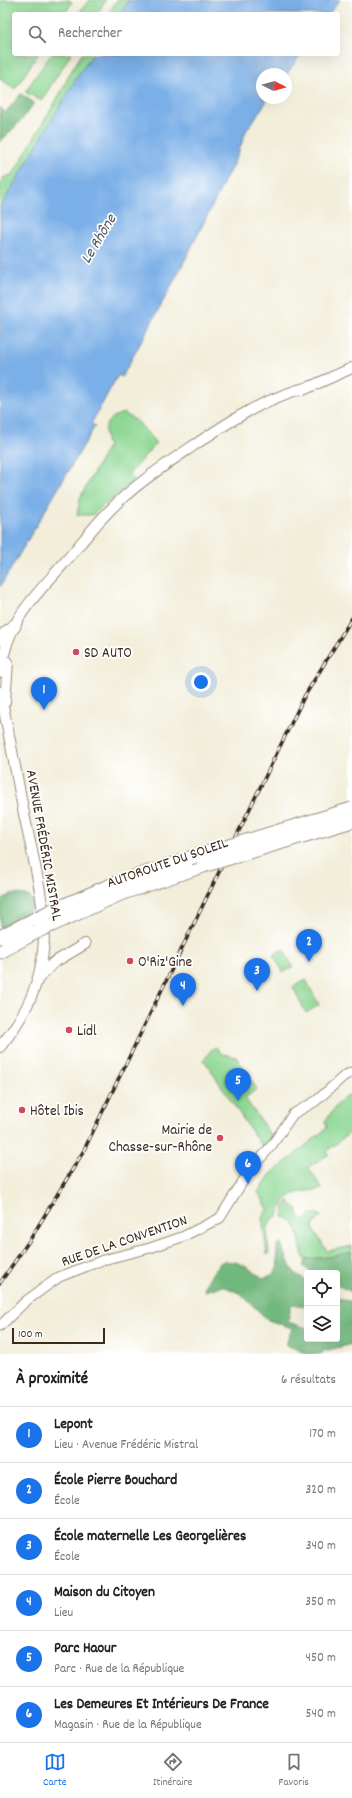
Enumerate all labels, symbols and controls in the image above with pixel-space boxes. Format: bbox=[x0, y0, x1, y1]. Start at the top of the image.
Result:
search box bbox=[12, 12, 340, 56]
icon: search bbox=[26, 23, 48, 45]
text: Rechercher bbox=[58, 23, 122, 45]
north arrow bbox=[256, 68, 292, 104]
water label: Le Rhône bbox=[75, 209, 123, 268]
place label: SD AUTO bbox=[84, 643, 132, 665]
marker: SD AUTO bbox=[71, 647, 81, 657]
your location bbox=[191, 672, 211, 692]
pin: 1 bbox=[31, 677, 57, 710]
street label: AVENUE FRÉDÉRIC MISTRAL bbox=[19, 768, 67, 923]
street label: AUTOROUTE DU SOLEIL bbox=[104, 833, 231, 895]
pin: 2 bbox=[296, 929, 322, 962]
place label: O'Riz'Gine bbox=[138, 952, 193, 974]
marker: O'Riz'Gine bbox=[125, 956, 135, 966]
pin: 3 bbox=[244, 958, 270, 991]
pin: 4 bbox=[170, 973, 196, 1006]
place label: Lidl bbox=[77, 1021, 97, 1043]
marker: Lidl bbox=[64, 1025, 74, 1035]
pin: 5 bbox=[225, 1068, 251, 1101]
place label: Hôtel Ibis bbox=[30, 1101, 84, 1123]
marker: Hôtel Ibis bbox=[17, 1105, 27, 1115]
place label: Mairie de Chasse-sur-Rhône bbox=[108, 1120, 212, 1159]
marker: Mairie de Chasse-sur-Rhône bbox=[215, 1133, 225, 1143]
pin: 6 bbox=[235, 1151, 261, 1184]
street label: RUE DE LA CONVENTION bbox=[59, 1210, 191, 1274]
map controls bbox=[304, 1270, 340, 1342]
button: locate bbox=[304, 1270, 340, 1306]
button: layers bbox=[304, 1306, 340, 1342]
scale bar bbox=[12, 1326, 105, 1345]
text: 100 m bbox=[18, 1327, 42, 1343]
text: À proximité bbox=[16, 1368, 88, 1392]
text: 6 résultats bbox=[281, 1371, 336, 1390]
text: Lepont bbox=[54, 1414, 93, 1436]
text: 1 bbox=[28, 1425, 30, 1444]
text: 170 m bbox=[309, 1425, 336, 1444]
text: Lieu · Avenue Frédéric Mistral bbox=[54, 1436, 198, 1455]
text: École Pierre Bouchard bbox=[54, 1470, 177, 1492]
text: 2 bbox=[26, 1481, 32, 1500]
text: 320 m bbox=[306, 1481, 336, 1500]
text: École bbox=[54, 1492, 80, 1511]
text: École maternelle Les Georgelières bbox=[54, 1526, 246, 1548]
text: 3 bbox=[26, 1537, 32, 1556]
text: 340 m bbox=[306, 1537, 336, 1556]
text: École bbox=[54, 1548, 80, 1567]
text: Maison du Citoyen bbox=[54, 1582, 155, 1604]
text: 4 bbox=[26, 1593, 32, 1612]
text: 350 m bbox=[305, 1593, 336, 1612]
text: Lieu bbox=[54, 1604, 73, 1623]
text: Parc Haour bbox=[54, 1638, 116, 1660]
text: 5 bbox=[26, 1649, 32, 1668]
text: 450 m bbox=[306, 1649, 336, 1668]
text: Parc · Rue de la République bbox=[54, 1660, 184, 1679]
text: Les Demeures Et Intérieurs De France bbox=[54, 1694, 269, 1716]
text: 6 bbox=[26, 1705, 32, 1724]
text: 540 m bbox=[306, 1705, 336, 1724]
text: Magasin · Rue de la République bbox=[54, 1716, 202, 1735]
tab: Carte bbox=[43, 1751, 67, 1791]
tab: Itinéraire bbox=[153, 1751, 192, 1791]
tab: Favoris bbox=[279, 1751, 309, 1791]

